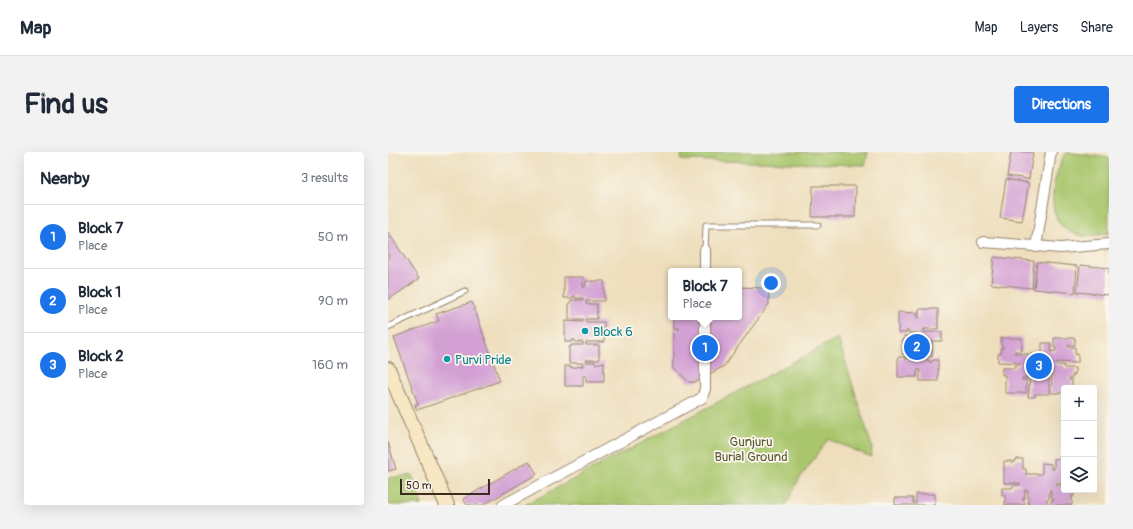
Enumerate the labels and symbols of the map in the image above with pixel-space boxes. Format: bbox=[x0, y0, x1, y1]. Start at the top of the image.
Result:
your location bbox=[761, 273, 781, 293]
place label: Block 6 bbox=[593, 324, 633, 340]
marker: Block 6 bbox=[580, 326, 590, 336]
pin: 2 bbox=[904, 332, 930, 362]
pin: 1 bbox=[692, 333, 718, 363]
pin: 3 bbox=[1026, 351, 1052, 381]
place label: Purvi Pride bbox=[455, 352, 512, 368]
marker: Purvi Pride bbox=[442, 354, 452, 364]
park label: Gunjuru Burial Ground bbox=[714, 434, 788, 465]
scale bar bbox=[400, 477, 490, 496]

